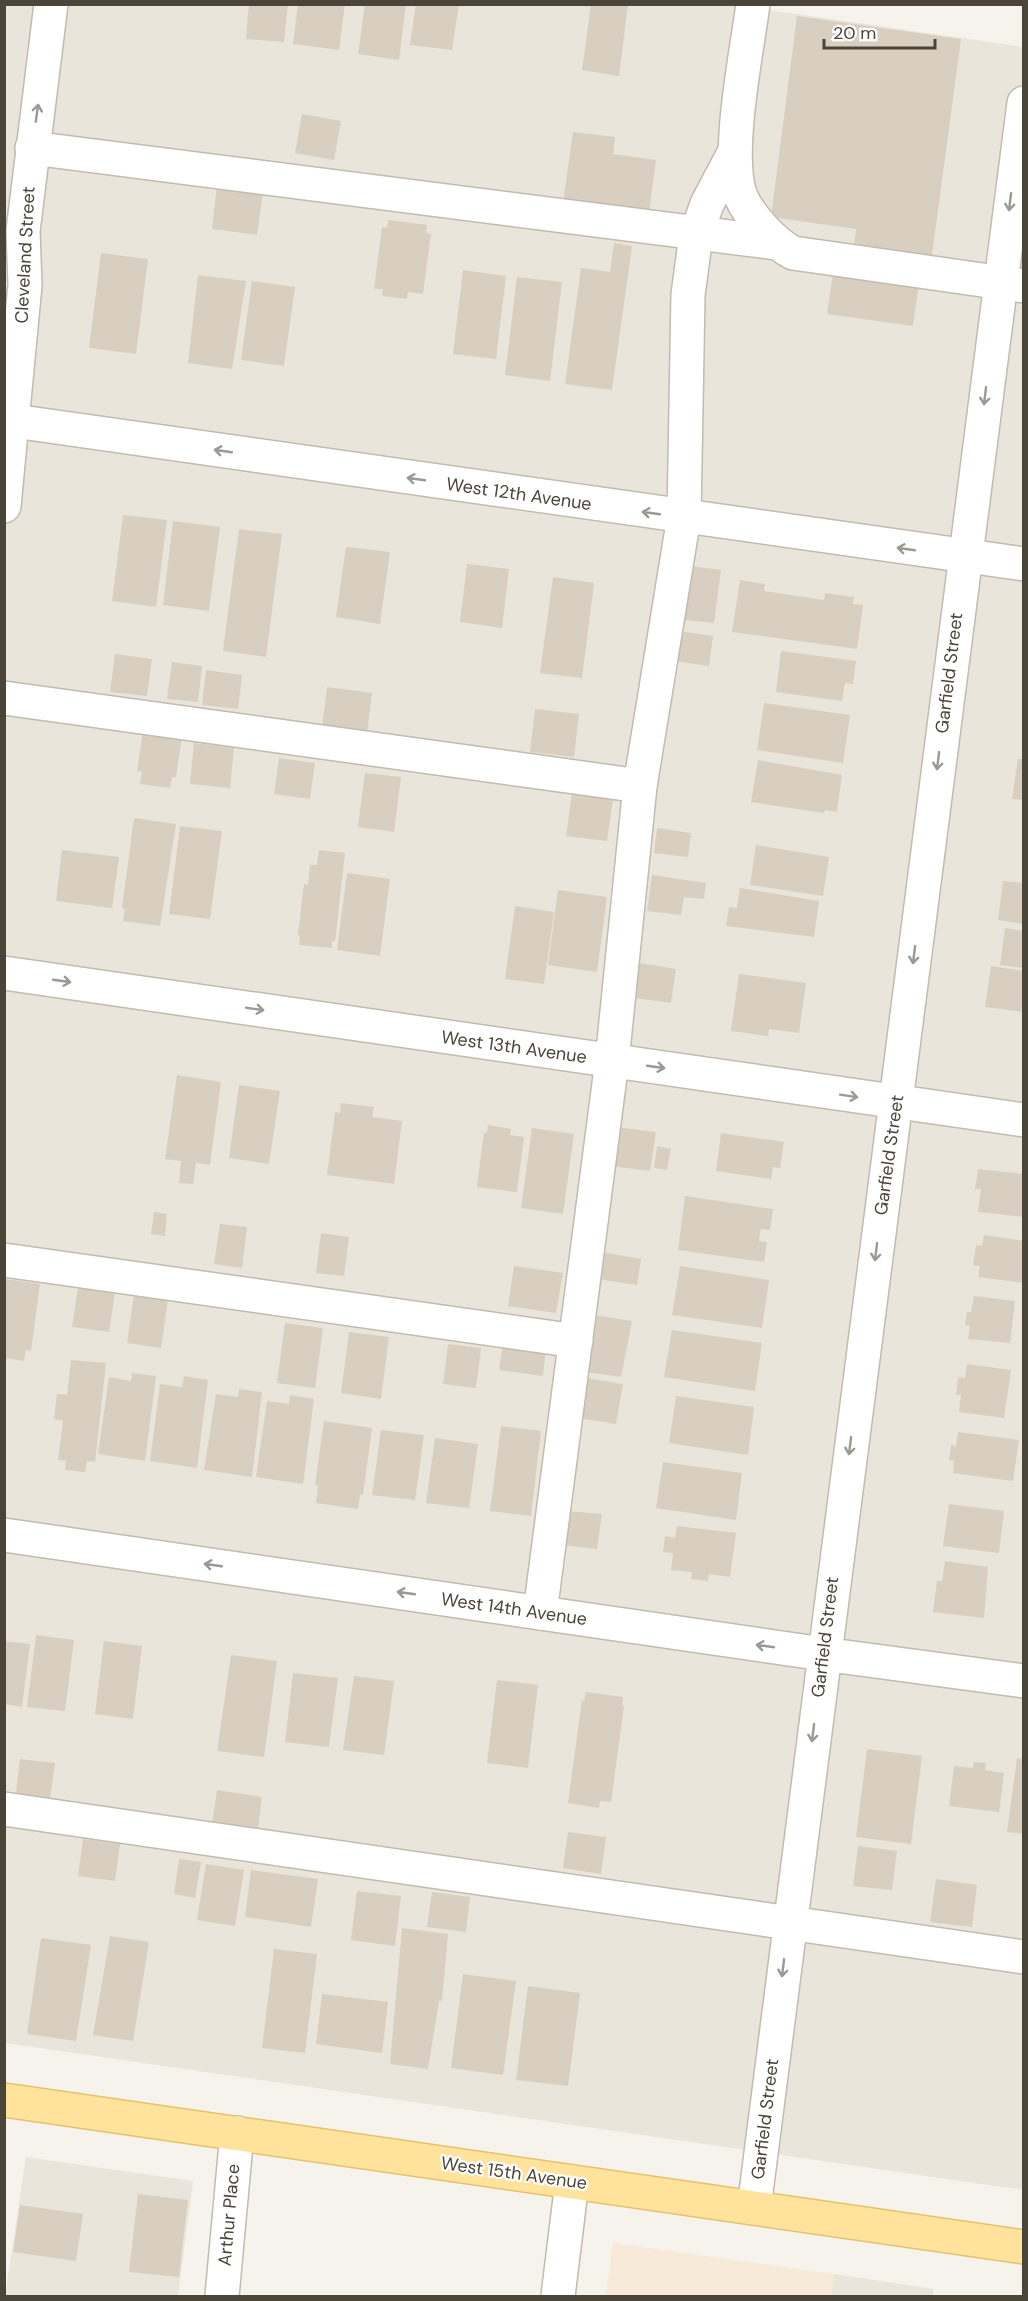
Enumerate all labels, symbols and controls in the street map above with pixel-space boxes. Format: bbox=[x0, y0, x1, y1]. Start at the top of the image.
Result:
scale bar bbox=[824, 12, 935, 50]
text: 20 m bbox=[833, 21, 876, 45]
one-way arrow bbox=[31, 104, 42, 123]
street label: Cleveland Street bbox=[9, 186, 41, 324]
one-way arrow bbox=[1005, 192, 1016, 212]
one-way arrow bbox=[980, 385, 991, 405]
one-way arrow bbox=[214, 446, 234, 457]
street label: West 12th Avenue bbox=[445, 472, 593, 516]
one-way arrow bbox=[407, 473, 427, 484]
one-way arrow bbox=[641, 507, 661, 518]
one-way arrow bbox=[897, 544, 917, 555]
street label: Garfield Street bbox=[930, 611, 968, 735]
one-way arrow bbox=[933, 751, 944, 771]
one-way arrow bbox=[908, 944, 919, 964]
one-way arrow bbox=[52, 976, 72, 987]
one-way arrow bbox=[245, 1004, 265, 1015]
street label: West 13th Avenue bbox=[440, 1025, 588, 1069]
one-way arrow bbox=[646, 1062, 666, 1073]
one-way arrow bbox=[839, 1090, 858, 1101]
street label: Garfield Street bbox=[869, 1093, 909, 1217]
one-way arrow bbox=[870, 1242, 881, 1262]
one-way arrow bbox=[845, 1435, 856, 1455]
one-way arrow bbox=[204, 1560, 223, 1571]
street label: Garfield Street bbox=[806, 1575, 844, 1699]
street label: West 14th Avenue bbox=[439, 1587, 589, 1631]
one-way arrow bbox=[397, 1588, 416, 1599]
one-way arrow bbox=[756, 1640, 776, 1651]
one-way arrow bbox=[807, 1723, 818, 1742]
one-way arrow bbox=[778, 1958, 789, 1978]
street label: Garfield Street bbox=[746, 2057, 784, 2181]
street label: West 15th Avenue bbox=[439, 2151, 589, 2195]
street label: Arthur Place bbox=[213, 2163, 245, 2267]

